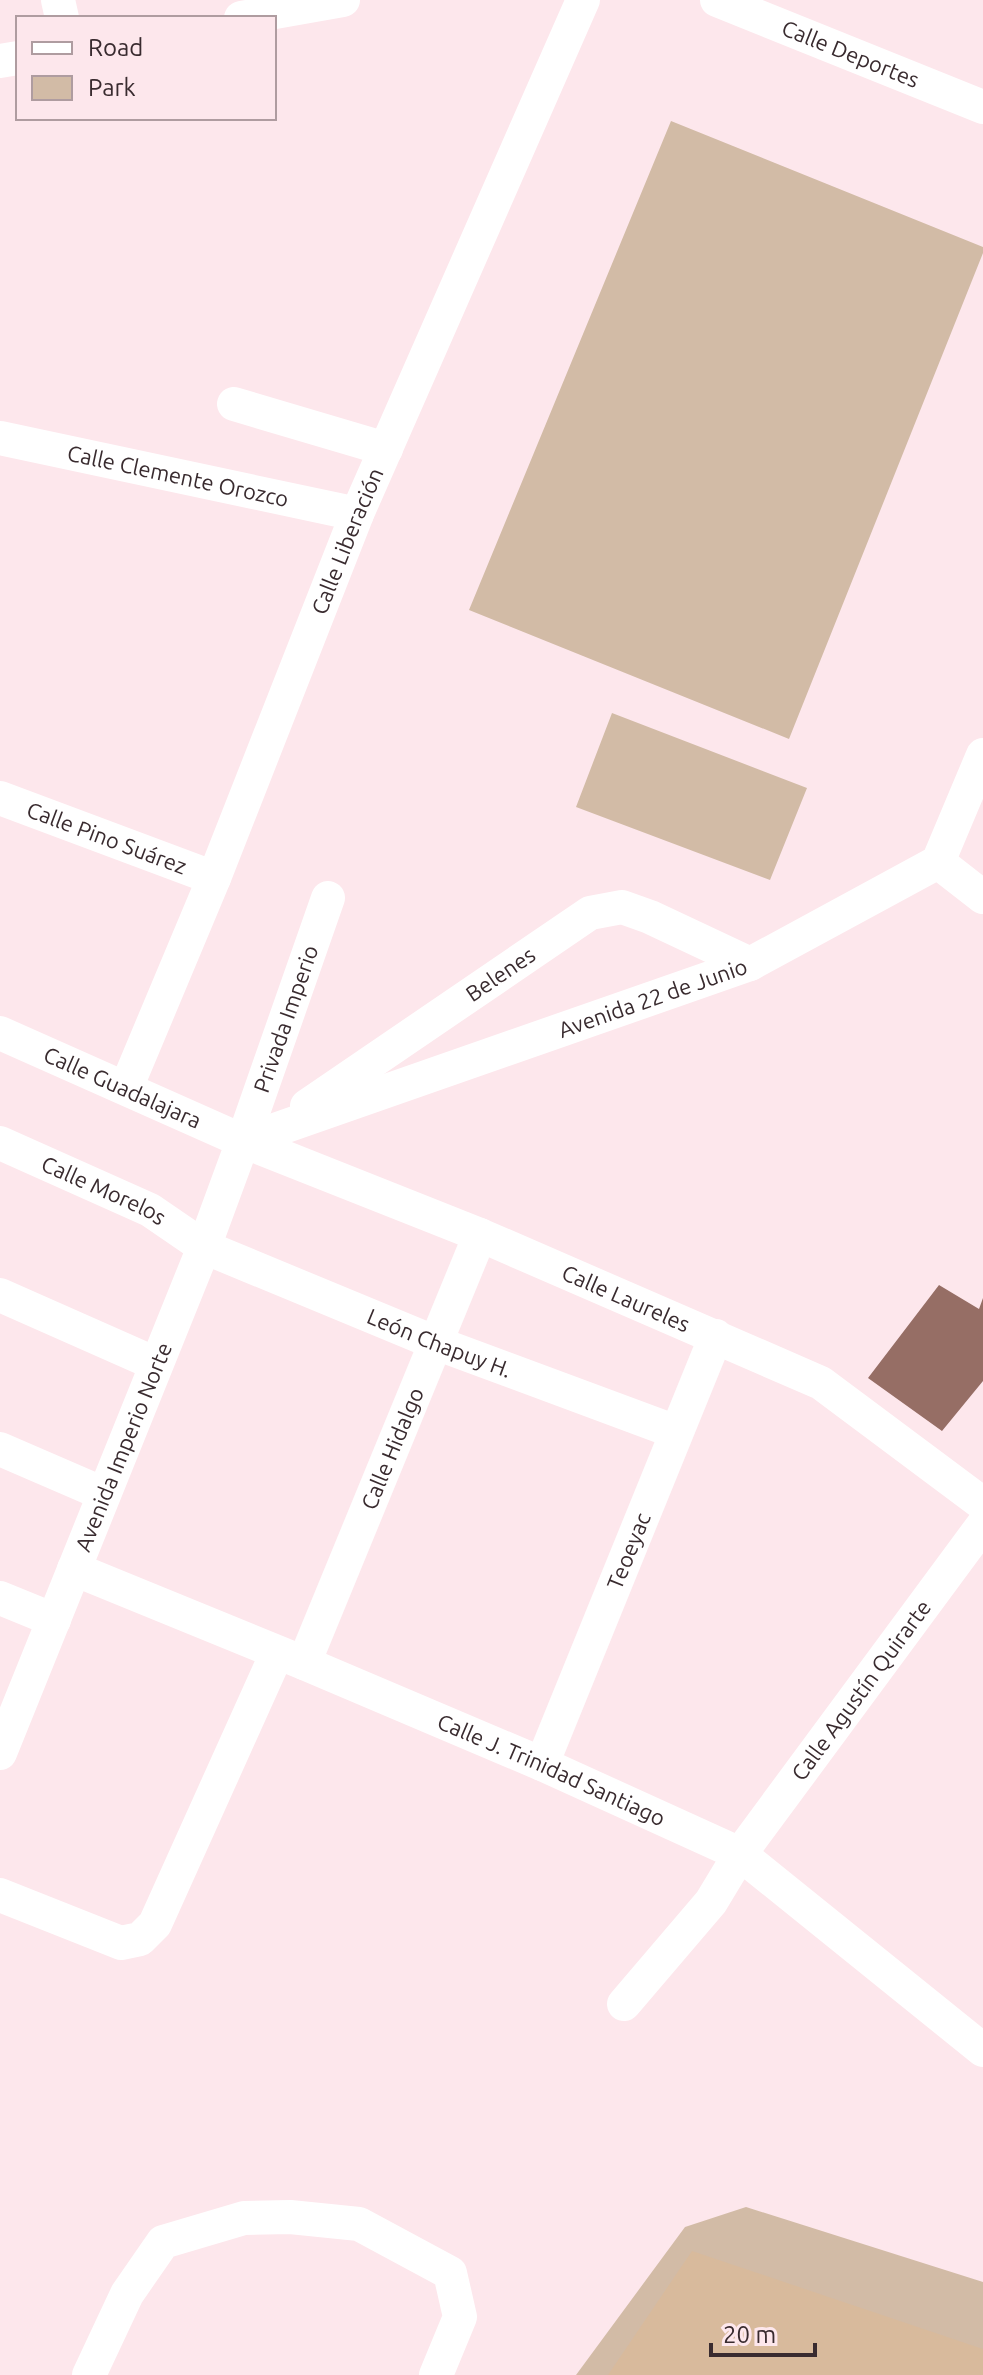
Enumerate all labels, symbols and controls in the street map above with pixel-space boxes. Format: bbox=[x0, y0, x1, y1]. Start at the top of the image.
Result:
street label: Calle Deportes bbox=[779, 14, 923, 92]
legend bbox=[16, 16, 276, 120]
text: Road bbox=[88, 34, 143, 61]
text: Park bbox=[88, 74, 136, 101]
street label: Calle Clemente Orozco bbox=[65, 440, 291, 511]
street label: Calle Liberación bbox=[306, 464, 388, 618]
street label: Calle Pino Suárez bbox=[24, 796, 190, 879]
street label: Belenes bbox=[461, 941, 539, 1006]
street label: Privada Imperio bbox=[248, 942, 323, 1096]
street label: Avenida 22 de Junio bbox=[555, 953, 750, 1042]
street label: Calle Guadalajara bbox=[40, 1041, 205, 1133]
street label: Calle Morelos bbox=[38, 1150, 171, 1229]
street label: Calle Laureles bbox=[559, 1259, 694, 1337]
street label: León Chapuy H. bbox=[364, 1303, 515, 1382]
street label: Avenida Imperio Norte bbox=[70, 1339, 176, 1555]
street label: Calle Hidalgo bbox=[356, 1383, 428, 1513]
street label: Teoeyac bbox=[601, 1509, 655, 1593]
street label: Calle Agustín Quirarte bbox=[786, 1595, 936, 1785]
street label: Calle J. Trinidad Santiago bbox=[434, 1708, 670, 1830]
scale bar bbox=[711, 2307, 815, 2357]
text: 20 m bbox=[723, 2321, 776, 2348]

